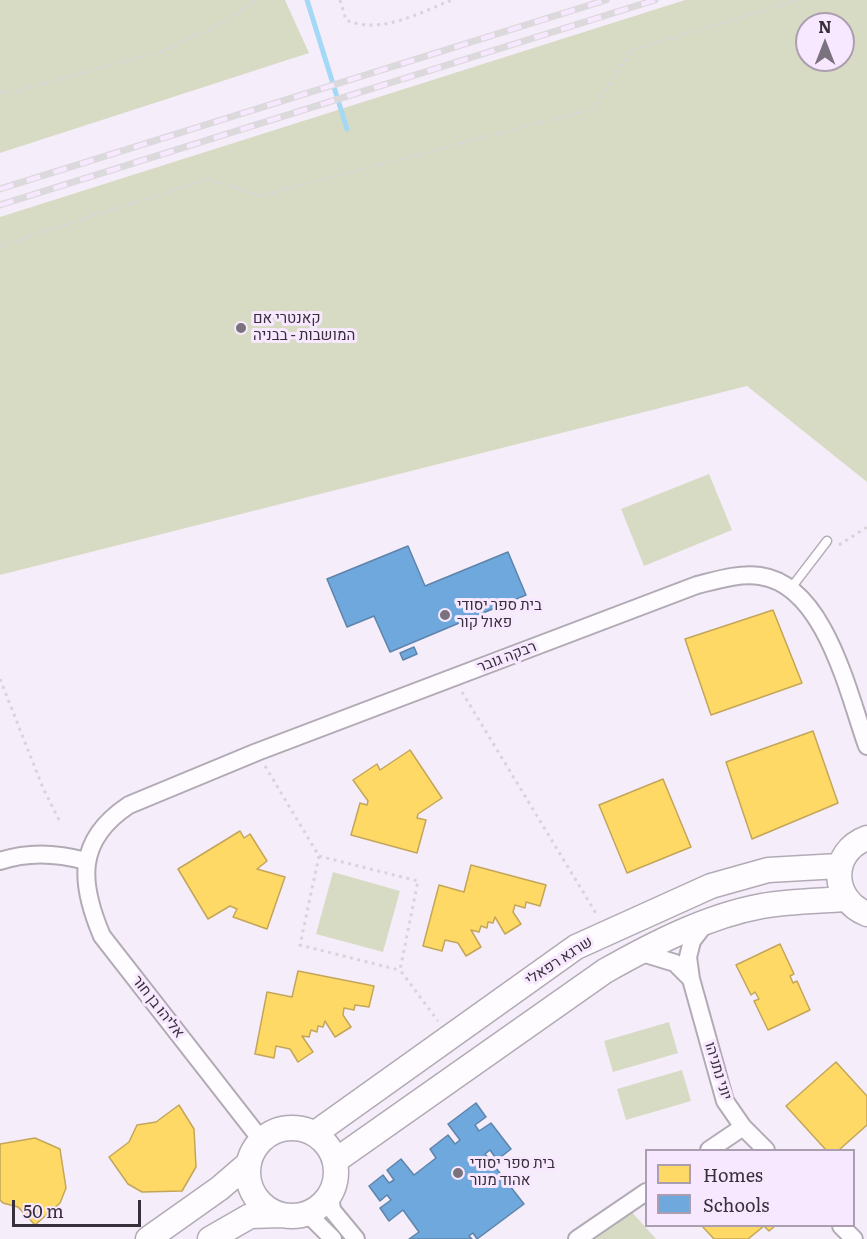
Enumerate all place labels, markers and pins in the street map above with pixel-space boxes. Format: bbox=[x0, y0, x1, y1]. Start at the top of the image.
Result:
place label: קאנטרי אם המושבות - בבניה bbox=[253, 310, 355, 345]
marker: קאנטרי אם המושבות - בבניה bbox=[234, 321, 248, 335]
place label: בית ספר יסודי פאול קור bbox=[457, 597, 542, 632]
marker: בית ספר יסודי פאול קור bbox=[438, 608, 452, 622]
place label: בית ספר יסודי אהוד מנור bbox=[470, 1155, 555, 1190]
marker: בית ספר יסודי אהוד מנור bbox=[451, 1166, 465, 1180]

